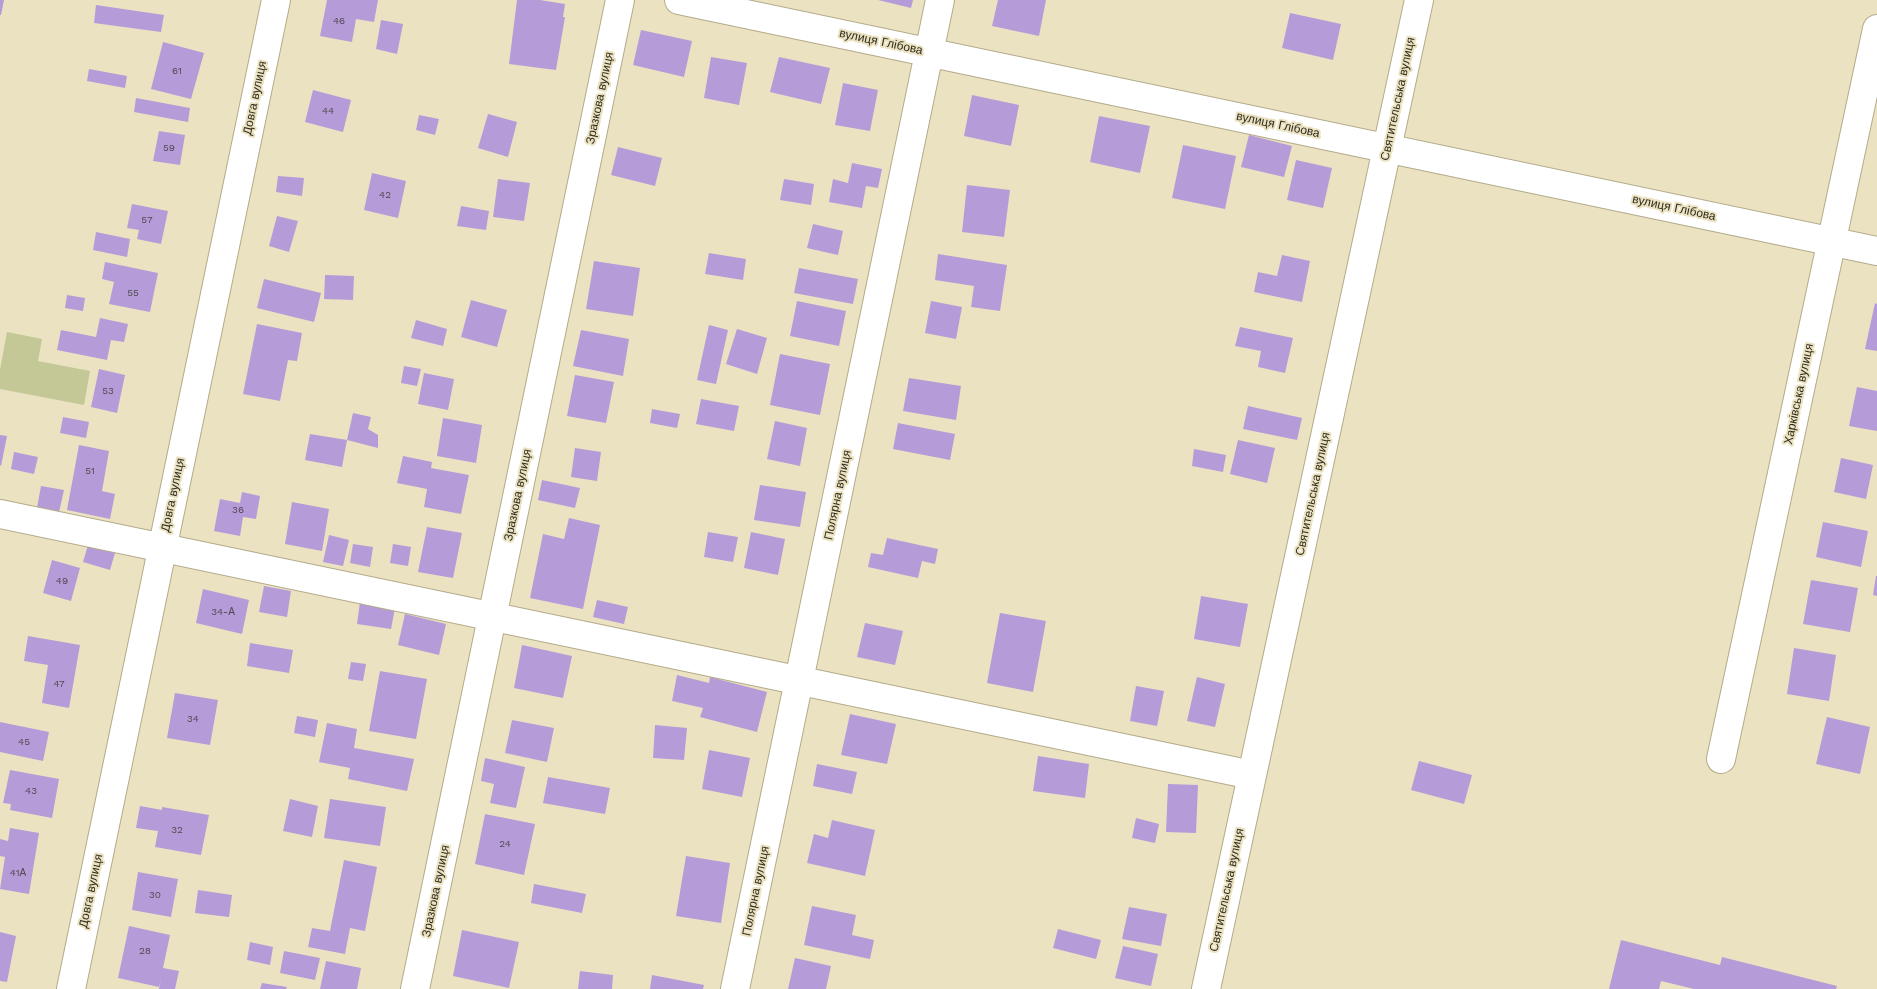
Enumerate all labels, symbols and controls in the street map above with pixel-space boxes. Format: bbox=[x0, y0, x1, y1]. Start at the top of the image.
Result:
house number: 46 bbox=[333, 15, 345, 27]
street label: вулиця Глібова bbox=[838, 26, 924, 58]
street label: Святительська вулиця bbox=[1378, 36, 1418, 162]
street label: Зразкова вулиця bbox=[583, 51, 617, 145]
street label: Довга вулиця bbox=[240, 60, 270, 136]
house number: 61 bbox=[172, 65, 182, 77]
house number: 44 bbox=[322, 105, 334, 117]
street label: вулиця Глібова bbox=[1235, 109, 1321, 141]
house number: 59 bbox=[163, 142, 175, 154]
house number: 42 bbox=[379, 189, 391, 201]
street label: вулиця Глібова bbox=[1631, 192, 1717, 224]
house number: 57 bbox=[141, 214, 153, 226]
house number: 55 bbox=[127, 287, 139, 299]
street label: Харківська вулиця bbox=[1781, 342, 1817, 446]
house number: 53 bbox=[102, 385, 114, 397]
street label: Святительська вулиця bbox=[1293, 431, 1333, 557]
street label: Зразкова вулиця bbox=[501, 448, 535, 542]
street label: Полярна вулиця bbox=[821, 449, 855, 541]
street label: Довга вулиця bbox=[158, 457, 188, 533]
house number: 51 bbox=[85, 465, 95, 477]
house number: 36 bbox=[232, 504, 244, 516]
house number: 49 bbox=[56, 575, 68, 587]
house number: 34-А bbox=[211, 606, 235, 618]
house number: 47 bbox=[53, 678, 65, 690]
house number: 34 bbox=[187, 713, 199, 725]
house number: 45 bbox=[18, 736, 30, 748]
house number: 43 bbox=[25, 785, 37, 797]
house number: 32 bbox=[171, 824, 183, 836]
street label: Святительська вулиця bbox=[1207, 827, 1247, 953]
house number: 24 bbox=[499, 838, 511, 850]
street label: Зразкова вулиця bbox=[419, 844, 453, 938]
street label: Полярна вулиця bbox=[739, 845, 773, 937]
street label: Довга вулиця bbox=[76, 853, 106, 929]
house number: 41А bbox=[10, 867, 26, 879]
house number: 30 bbox=[149, 889, 161, 901]
house number: 28 bbox=[139, 945, 151, 957]

